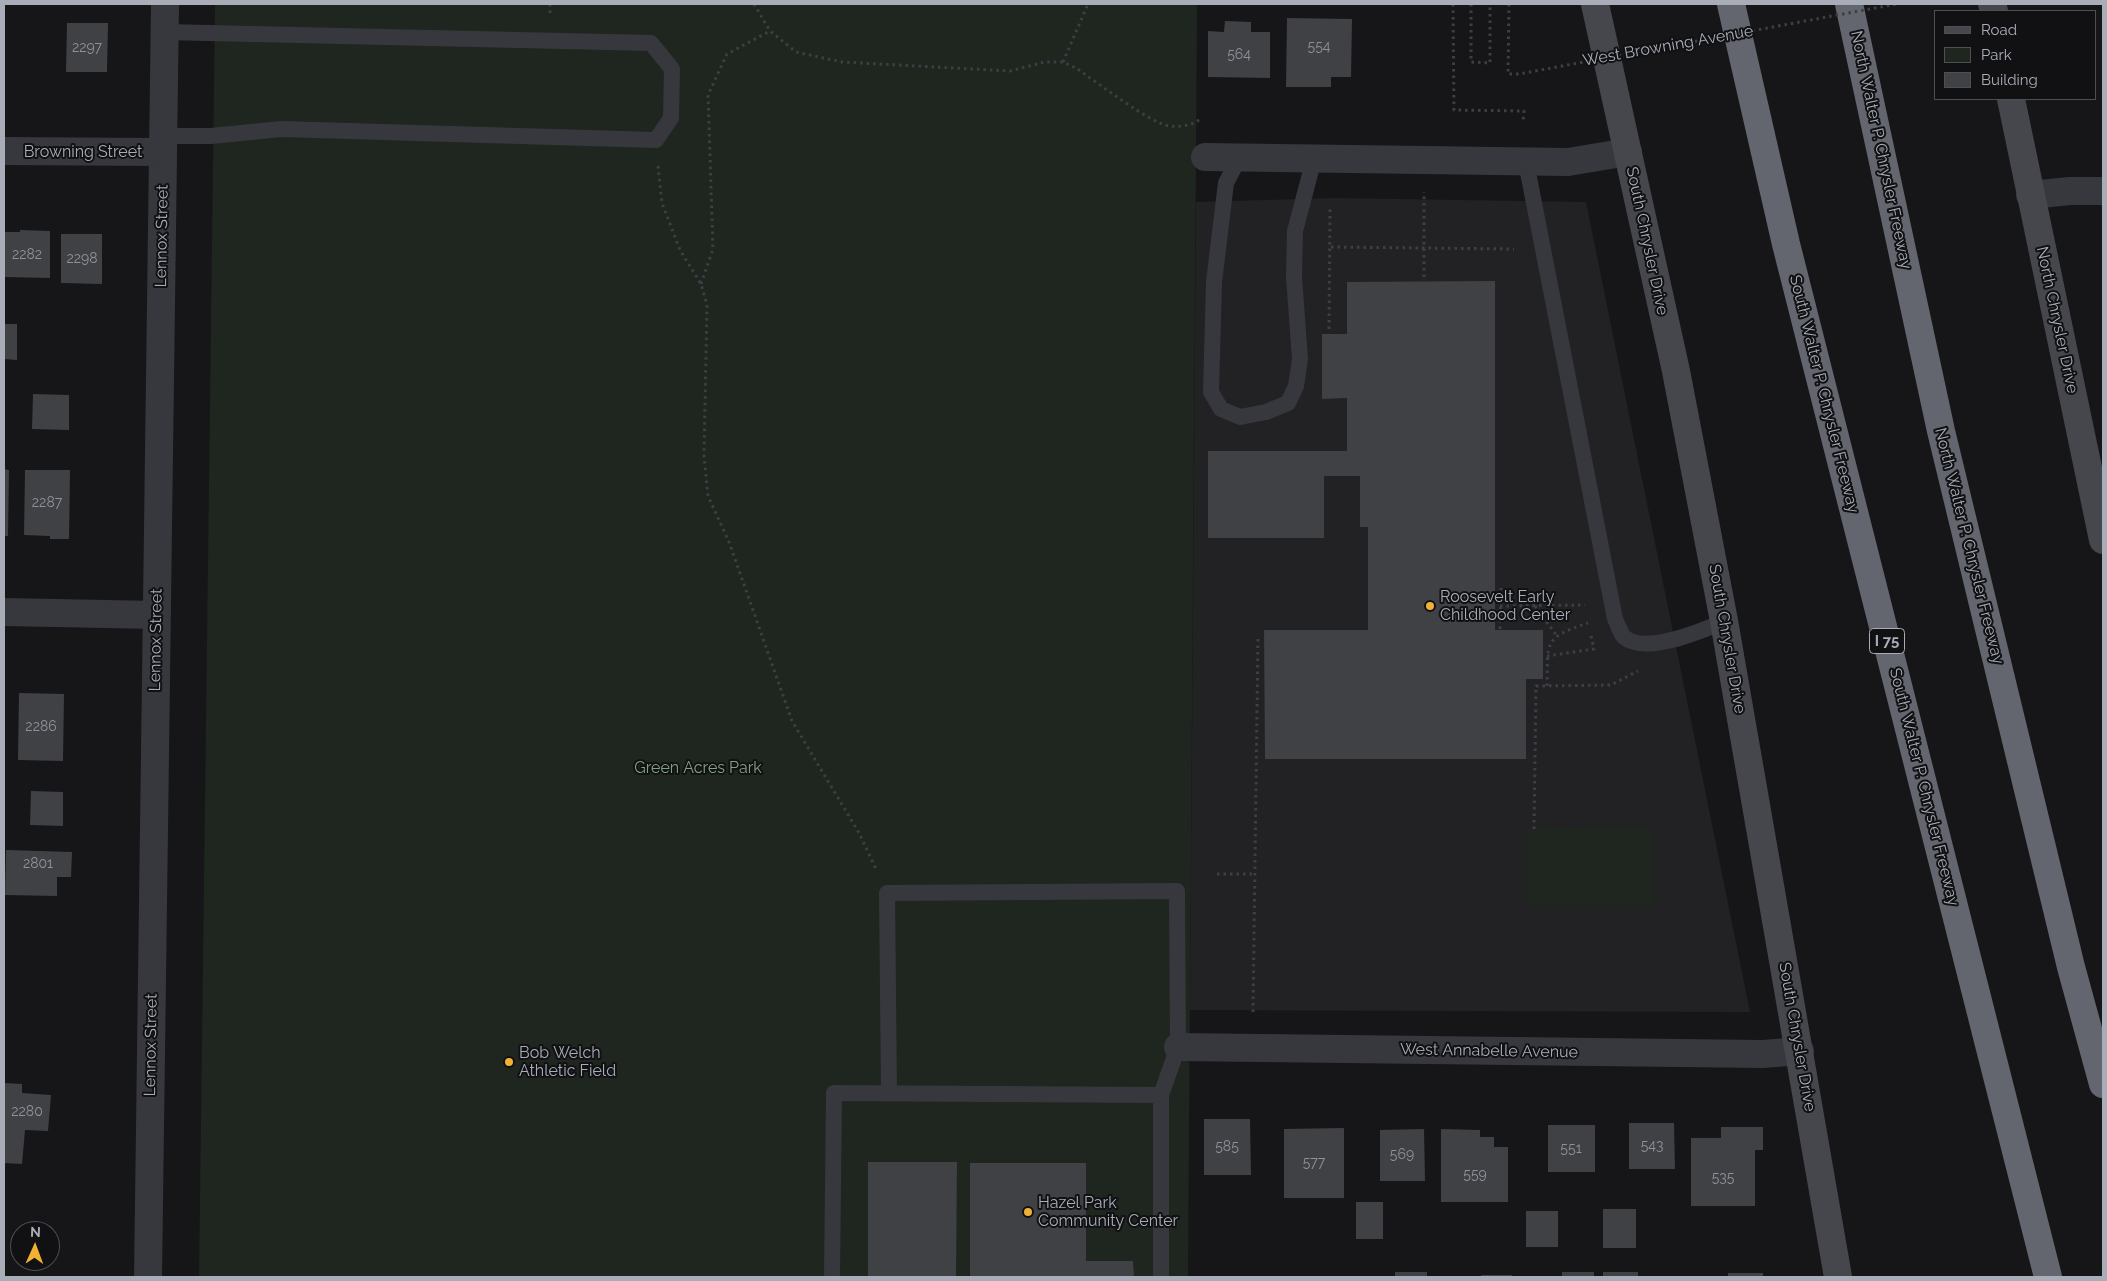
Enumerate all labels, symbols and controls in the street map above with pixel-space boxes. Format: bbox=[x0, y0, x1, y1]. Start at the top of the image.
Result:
legend bbox=[1934, 10, 2097, 100]
text: Road bbox=[1981, 21, 2017, 39]
street label: West Browning Avenue bbox=[1581, 22, 1755, 70]
street label: North Walter P. Chrysler Freeway bbox=[1846, 29, 1916, 271]
house number: 554 bbox=[1308, 39, 1330, 55]
house number: 2297 bbox=[72, 40, 102, 56]
text: Park bbox=[1981, 46, 2012, 64]
house number: 564 bbox=[1227, 47, 1251, 63]
text: Building bbox=[1981, 71, 2038, 89]
street label: Browning Street bbox=[24, 142, 142, 162]
street label: South Chrysler Drive bbox=[1622, 165, 1672, 317]
street label: Lennox Street bbox=[152, 184, 172, 288]
street label: North Chrysler Drive bbox=[2032, 245, 2082, 395]
house number: 2282 bbox=[12, 247, 42, 263]
house number: 2298 bbox=[66, 251, 98, 267]
street label: South Walter P. Chrysler Freeway bbox=[1785, 273, 1863, 515]
street label: North Walter P. Chrysler Freeway bbox=[1930, 426, 2008, 666]
house number: 2287 bbox=[32, 495, 62, 511]
street label: South Chrysler Drive bbox=[1704, 563, 1750, 715]
place label: Roosevelt Early Childhood Center bbox=[1440, 587, 1570, 625]
street label: Lennox Street bbox=[146, 588, 166, 692]
marker: Roosevelt Early Childhood Center bbox=[1424, 600, 1436, 612]
road number: I 75 bbox=[1870, 628, 1904, 654]
street label: South Walter P. Chrysler Freeway bbox=[1885, 666, 1963, 908]
house number: 2286 bbox=[25, 719, 57, 735]
park label: Green Acres Park bbox=[634, 758, 762, 778]
house number: 2801 bbox=[23, 856, 53, 872]
street label: South Chrysler Drive bbox=[1774, 961, 1820, 1113]
street label: Lennox Street bbox=[141, 993, 161, 1097]
street label: West Annabelle Avenue bbox=[1400, 1040, 1578, 1062]
place label: Bob Welch Athletic Field bbox=[519, 1043, 616, 1081]
marker: Bob Welch Athletic Field bbox=[503, 1056, 515, 1068]
house number: 2280 bbox=[11, 1104, 43, 1120]
house number: 543 bbox=[1641, 1138, 1663, 1154]
house number: 585 bbox=[1215, 1139, 1239, 1155]
house number: 551 bbox=[1560, 1141, 1582, 1157]
house number: 569 bbox=[1390, 1147, 1414, 1163]
house number: 577 bbox=[1303, 1155, 1325, 1171]
house number: 559 bbox=[1463, 1167, 1487, 1183]
house number: 535 bbox=[1712, 1170, 1734, 1186]
place label: Hazel Park Community Center bbox=[1038, 1193, 1178, 1231]
marker: Hazel Park Community Center bbox=[1022, 1206, 1034, 1218]
north arrow bbox=[10, 1221, 60, 1271]
text: N bbox=[30, 1224, 41, 1240]

